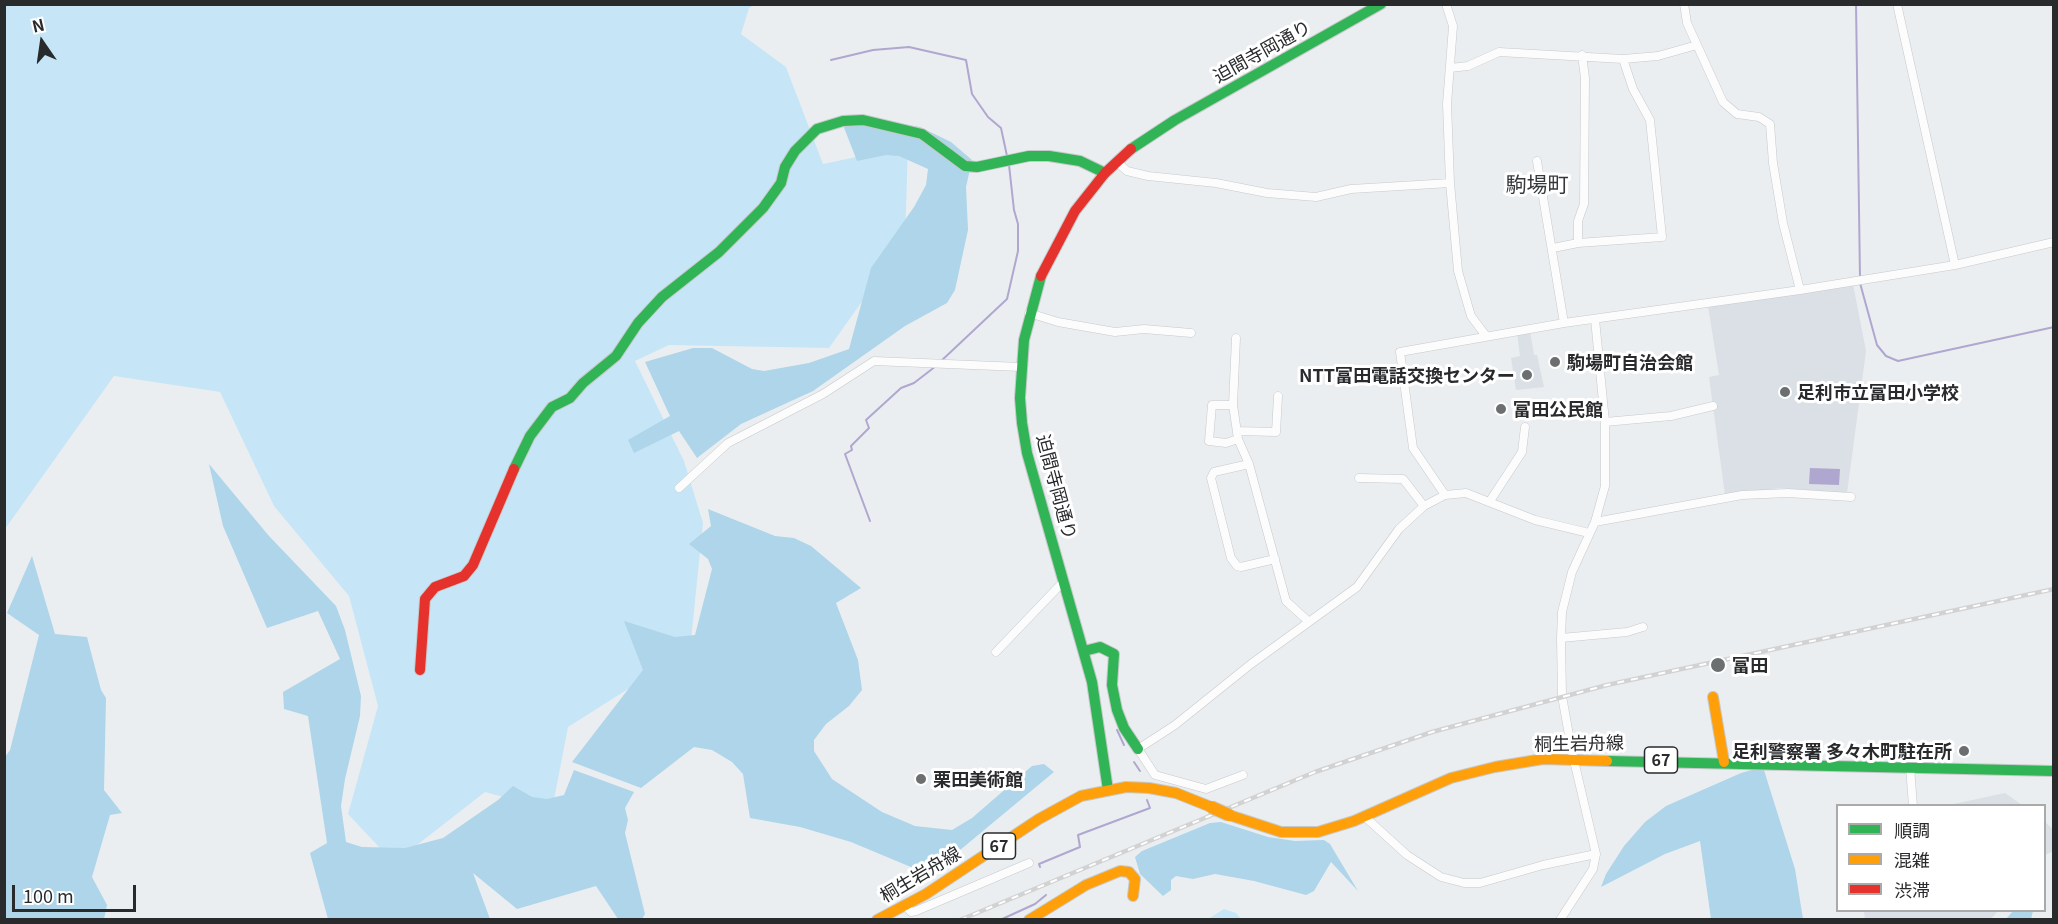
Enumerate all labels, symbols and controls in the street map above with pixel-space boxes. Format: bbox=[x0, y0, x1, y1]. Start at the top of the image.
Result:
text: N bbox=[29, 11, 46, 38]
north arrow bbox=[12, 12, 72, 72]
street label: 迫間寺岡通り bbox=[1210, 15, 1314, 87]
district label: 駒場町 bbox=[1506, 171, 1568, 197]
place label: 駒場町自治会館 bbox=[1567, 351, 1693, 373]
marker: 駒場町自治会館 bbox=[1548, 355, 1562, 369]
place label: NTT富田電話交換センター bbox=[1299, 364, 1515, 386]
marker: NTT富田電話交換センター bbox=[1520, 368, 1534, 382]
place label: 足利市立富田小学校 bbox=[1797, 381, 1959, 403]
marker: 足利市立富田小学校 bbox=[1778, 385, 1792, 399]
place label: 富田公民館 bbox=[1513, 398, 1603, 420]
marker: 富田公民館 bbox=[1494, 402, 1508, 416]
street label: 迫間寺岡通り bbox=[1033, 432, 1081, 542]
place label: 富田 bbox=[1732, 654, 1768, 676]
marker: 富田 bbox=[1709, 656, 1727, 674]
street label: 桐生岩舟線 bbox=[1534, 731, 1624, 755]
place label: 足利警察署 多々木町駐在所 bbox=[1732, 740, 1952, 762]
marker: 足利警察署 多々木町駐在所 bbox=[1957, 744, 1971, 758]
road number: 67 bbox=[1644, 747, 1678, 773]
place label: 栗田美術館 bbox=[933, 768, 1023, 790]
marker: 栗田美術館 bbox=[914, 772, 928, 786]
legend bbox=[1836, 804, 2046, 912]
text: 順調 bbox=[1894, 816, 1930, 842]
road number: 67 bbox=[982, 833, 1016, 859]
street label: 桐生岩舟線 bbox=[876, 842, 964, 906]
text: 混雑 bbox=[1894, 846, 1930, 872]
scale bar bbox=[15, 873, 140, 911]
text: 渋滞 bbox=[1894, 876, 1930, 902]
text: 100 m bbox=[23, 882, 74, 908]

